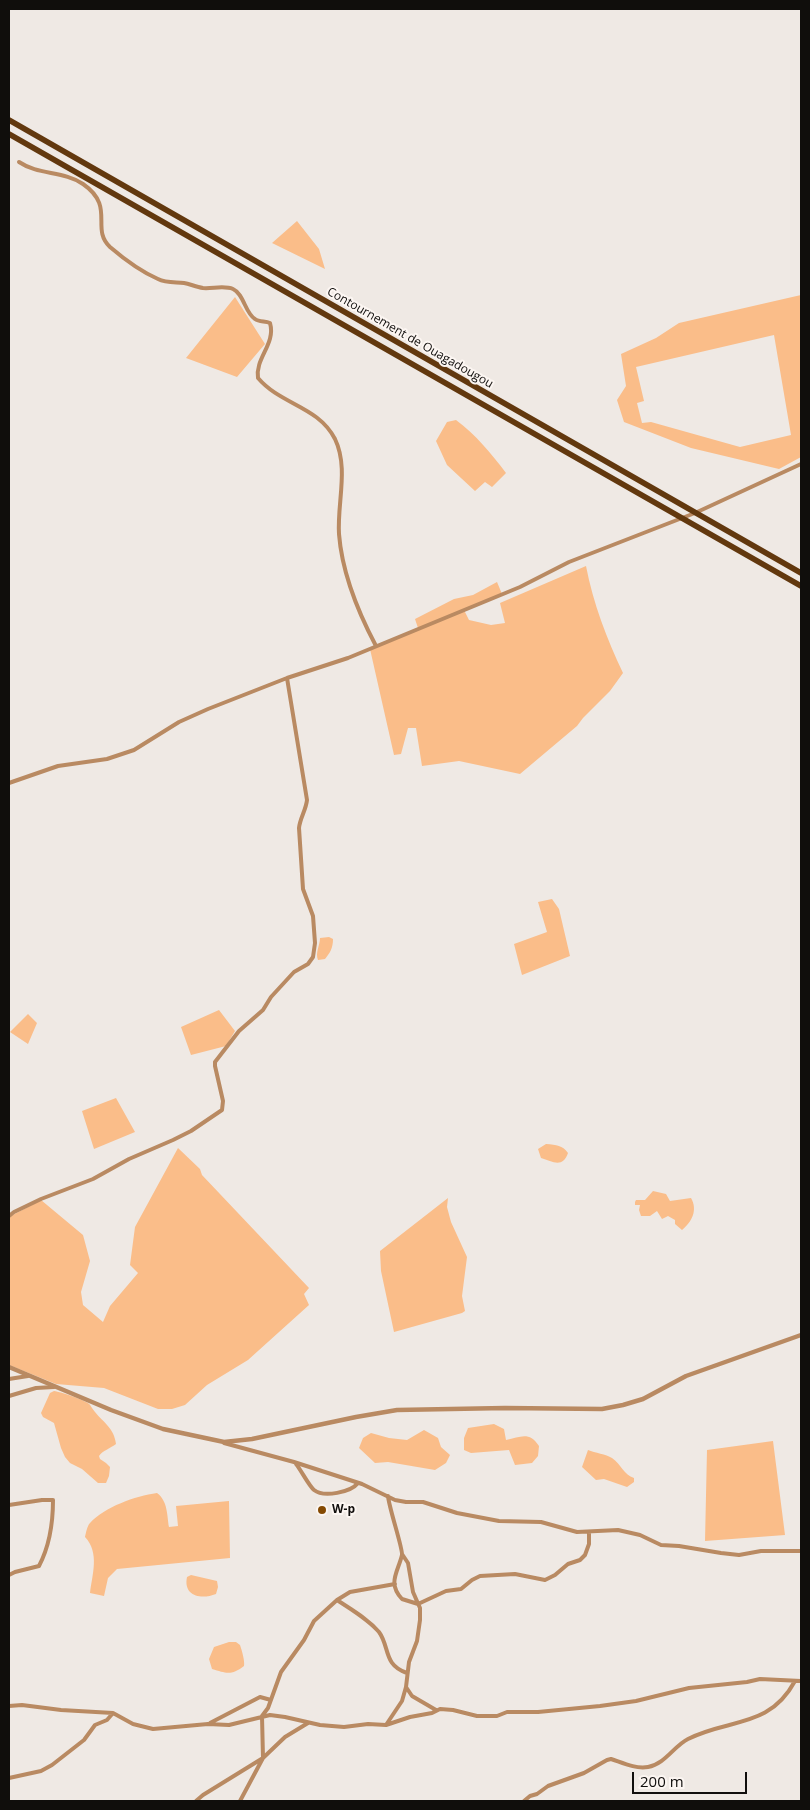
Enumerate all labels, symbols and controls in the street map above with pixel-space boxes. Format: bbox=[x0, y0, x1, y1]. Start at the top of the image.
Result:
street label: Contournement de Ouagadougou bbox=[324, 284, 496, 392]
place label: W-p bbox=[332, 1503, 355, 1517]
marker: W-p bbox=[316, 1504, 328, 1516]
scale bar bbox=[635, 1762, 750, 1794]
text: 200 m bbox=[640, 1771, 684, 1791]

